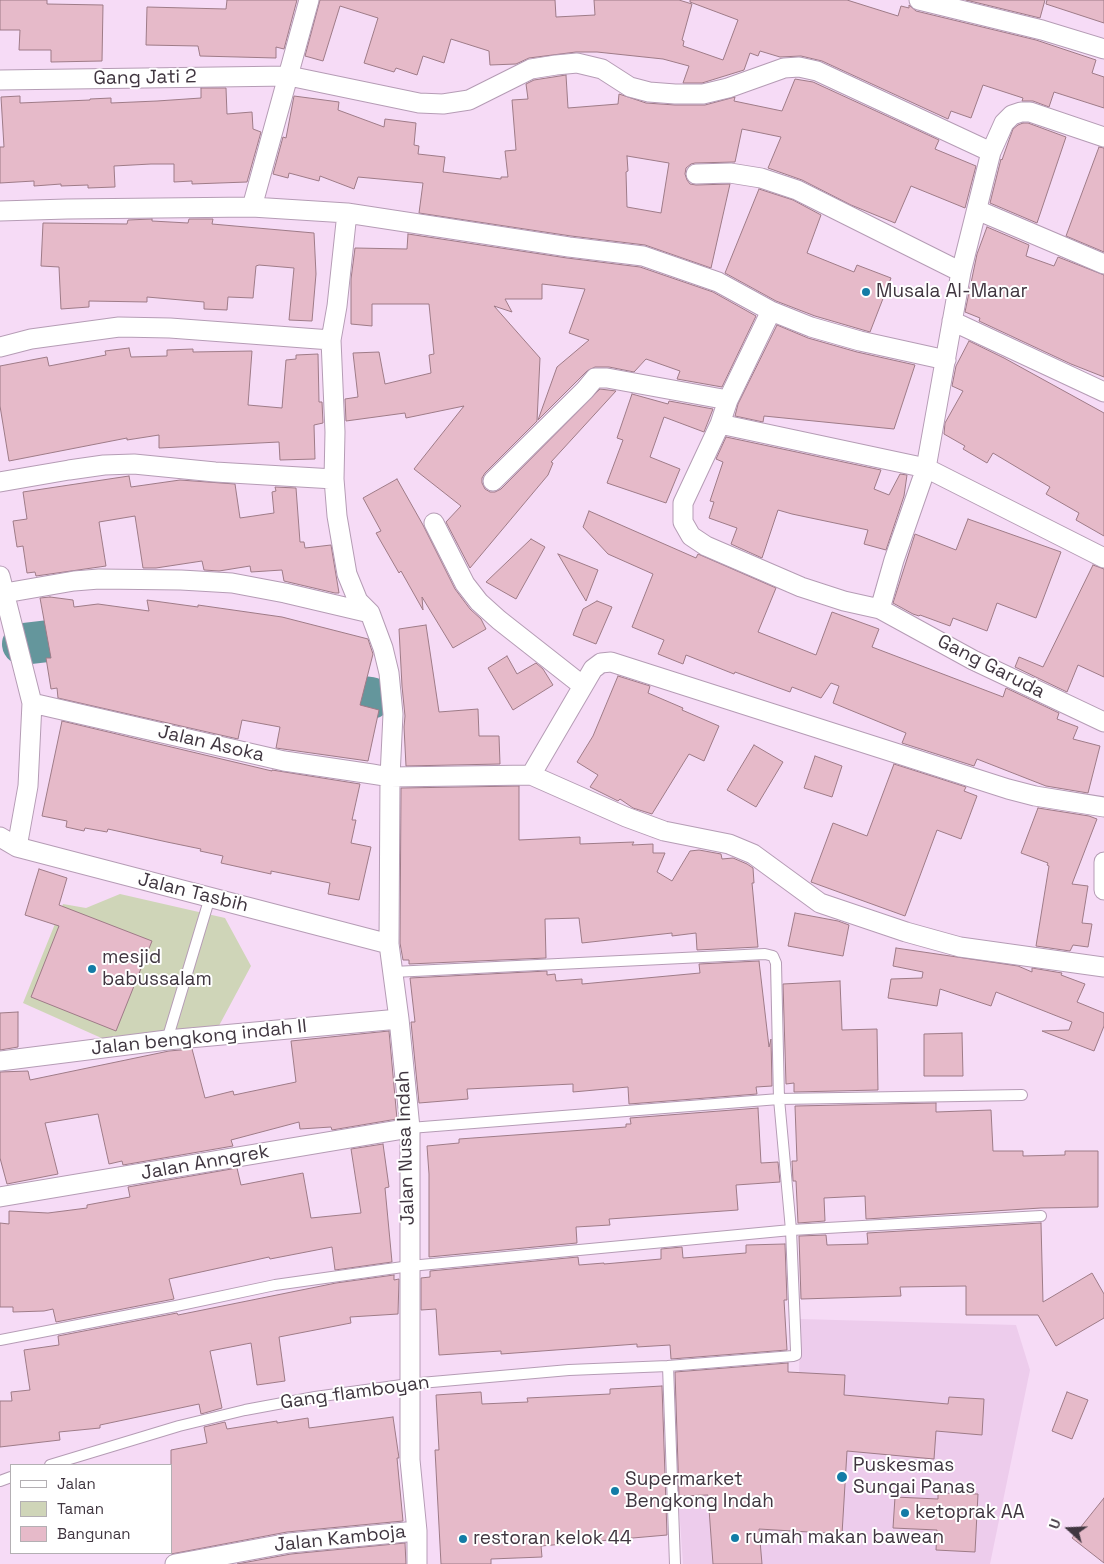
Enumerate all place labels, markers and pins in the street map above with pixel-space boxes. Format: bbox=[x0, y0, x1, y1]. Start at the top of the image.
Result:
place label: Musala Al-Manar bbox=[876, 281, 1028, 303]
marker: Musala Al-Manar bbox=[860, 286, 872, 298]
place label: mesjid babussalam bbox=[102, 947, 212, 991]
marker: mesjid babussalam bbox=[86, 963, 98, 975]
place label: Puskesmas Sungai Panas bbox=[853, 1455, 975, 1499]
place label: Supermarket Bengkong Indah bbox=[625, 1469, 774, 1513]
marker: Puskesmas Sungai Panas bbox=[835, 1470, 849, 1484]
marker: Supermarket Bengkong Indah bbox=[609, 1485, 621, 1497]
place label: ketoprak AA bbox=[915, 1502, 1025, 1524]
marker: ketoprak AA bbox=[899, 1507, 911, 1519]
place label: rumah makan bawean bbox=[745, 1527, 944, 1549]
place label: restoran kelok 44 bbox=[473, 1528, 632, 1550]
marker: rumah makan bawean bbox=[729, 1532, 741, 1544]
marker: restoran kelok 44 bbox=[457, 1533, 469, 1545]

